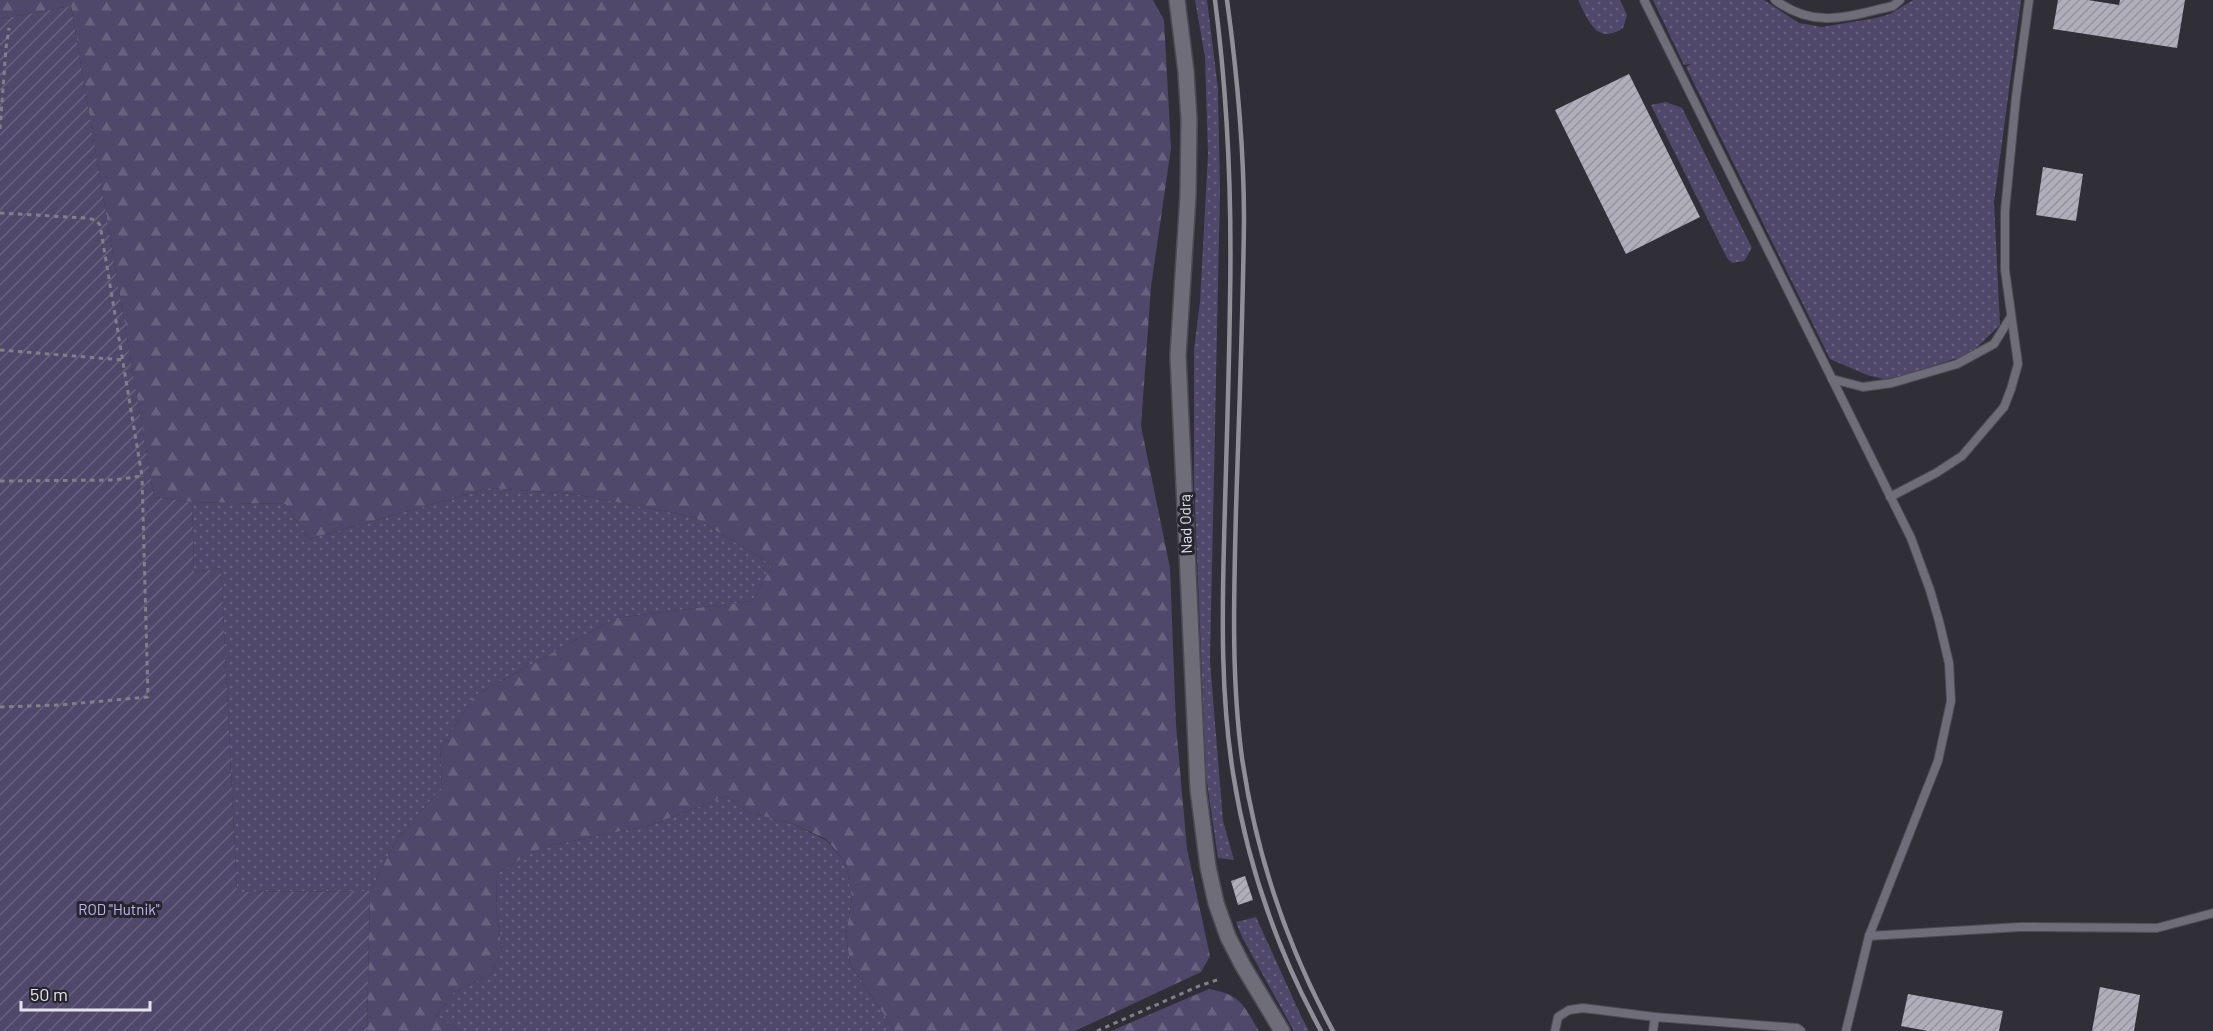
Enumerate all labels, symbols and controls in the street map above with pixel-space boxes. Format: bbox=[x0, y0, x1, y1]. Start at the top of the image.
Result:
street label: Nad Odrą bbox=[1175, 494, 1195, 554]
park label: ROD "Hutnik" bbox=[78, 900, 160, 918]
scale bar bbox=[21, 974, 150, 1012]
text: 50 m bbox=[30, 983, 68, 1005]

